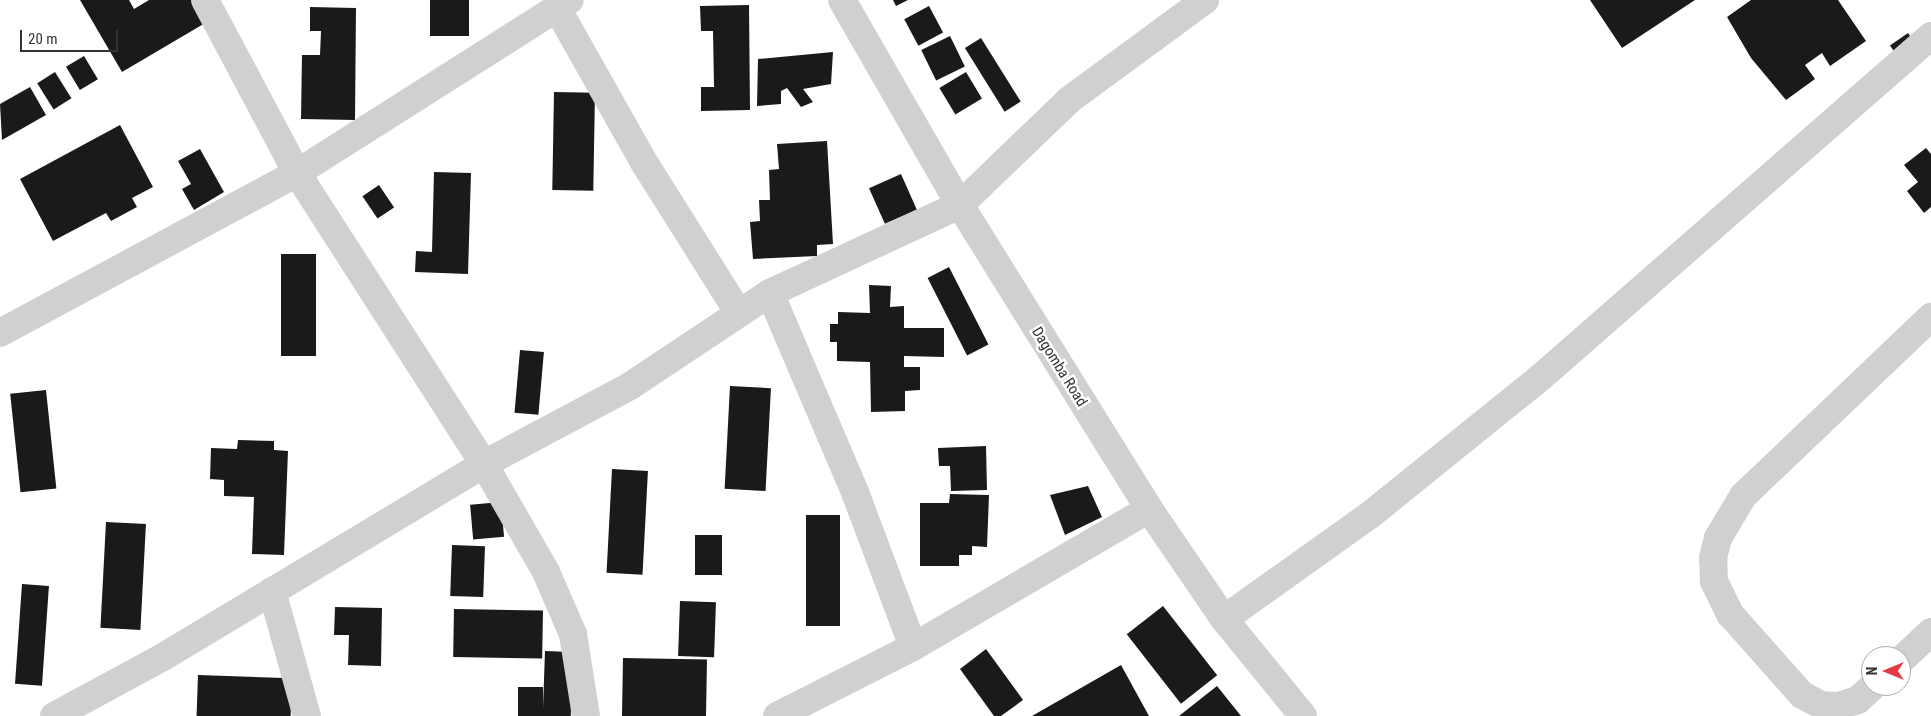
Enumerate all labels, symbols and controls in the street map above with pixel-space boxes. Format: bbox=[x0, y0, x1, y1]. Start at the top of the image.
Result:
scale bar bbox=[22, 20, 120, 52]
text: 20 m bbox=[28, 30, 58, 48]
street label: Dagomba Road bbox=[1027, 324, 1091, 410]
north arrow bbox=[1861, 646, 1911, 696]
text: N bbox=[1864, 667, 1880, 675]

